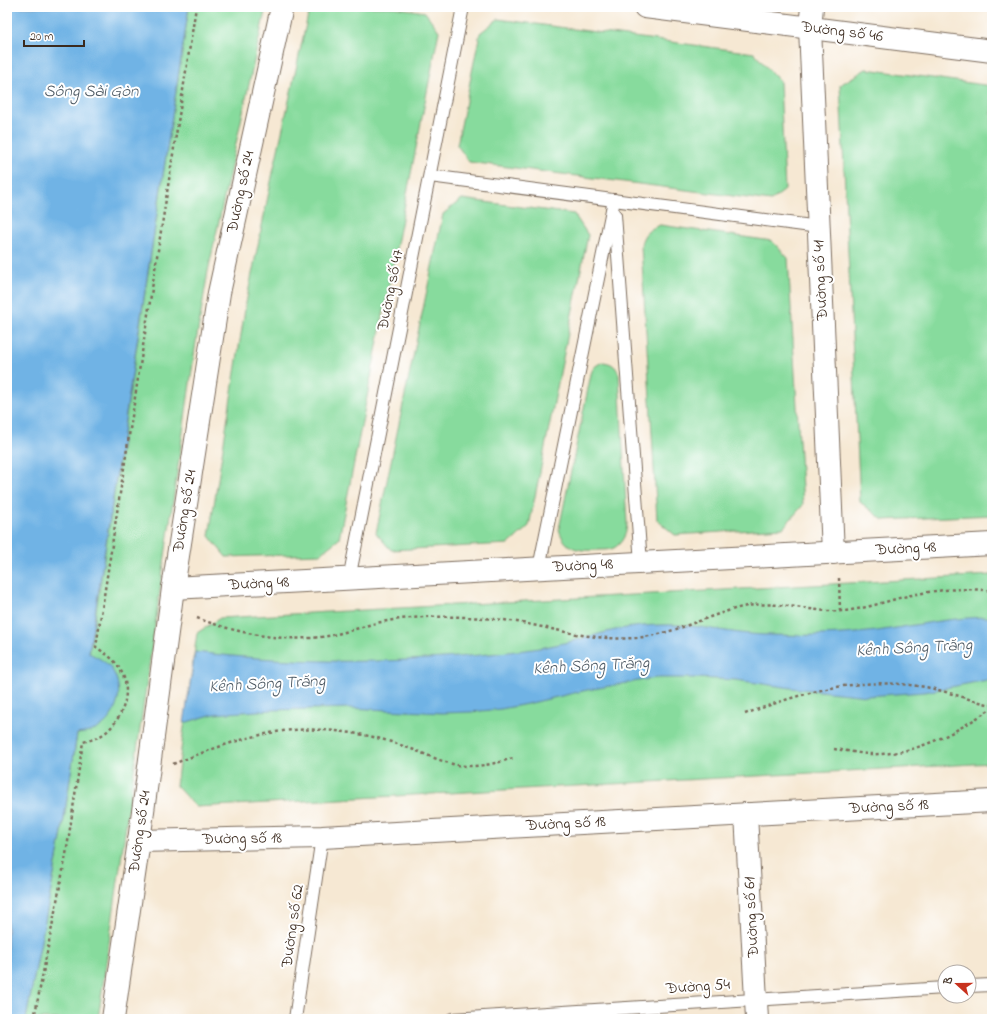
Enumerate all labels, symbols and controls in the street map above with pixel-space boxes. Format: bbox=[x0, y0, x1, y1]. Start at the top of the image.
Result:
street label: Đường số 46 bbox=[799, 15, 884, 49]
scale bar bbox=[24, 22, 84, 48]
text: 20 m bbox=[30, 28, 53, 46]
water label: Sông Sài Gòn bbox=[44, 79, 139, 105]
street label: Đường số 24 bbox=[220, 148, 261, 236]
street label: Đường số 41 bbox=[807, 239, 835, 322]
street label: Đường số 47 bbox=[371, 247, 411, 333]
street label: Đường số 24 bbox=[166, 468, 203, 555]
street label: Đường 48 bbox=[874, 535, 937, 563]
street label: Đường 48 bbox=[551, 552, 614, 580]
street label: Đường 48 bbox=[227, 570, 290, 598]
water label: Kênh Sông Trăng bbox=[855, 632, 973, 665]
water label: Kênh Sông Trăng bbox=[532, 650, 650, 683]
water label: Kênh Sông Trăng bbox=[208, 668, 326, 701]
street label: Đường số 24 bbox=[122, 789, 158, 876]
street label: Đường số 18 bbox=[848, 793, 929, 821]
street label: Đường số 18 bbox=[525, 810, 606, 838]
street label: Đường số 18 bbox=[201, 826, 282, 852]
street label: Đường số 61 bbox=[738, 876, 766, 959]
street label: Đường số 62 bbox=[275, 883, 311, 970]
north arrow bbox=[937, 964, 977, 1004]
street label: Đường 54 bbox=[664, 973, 731, 1001]
text: B bbox=[939, 974, 958, 988]

